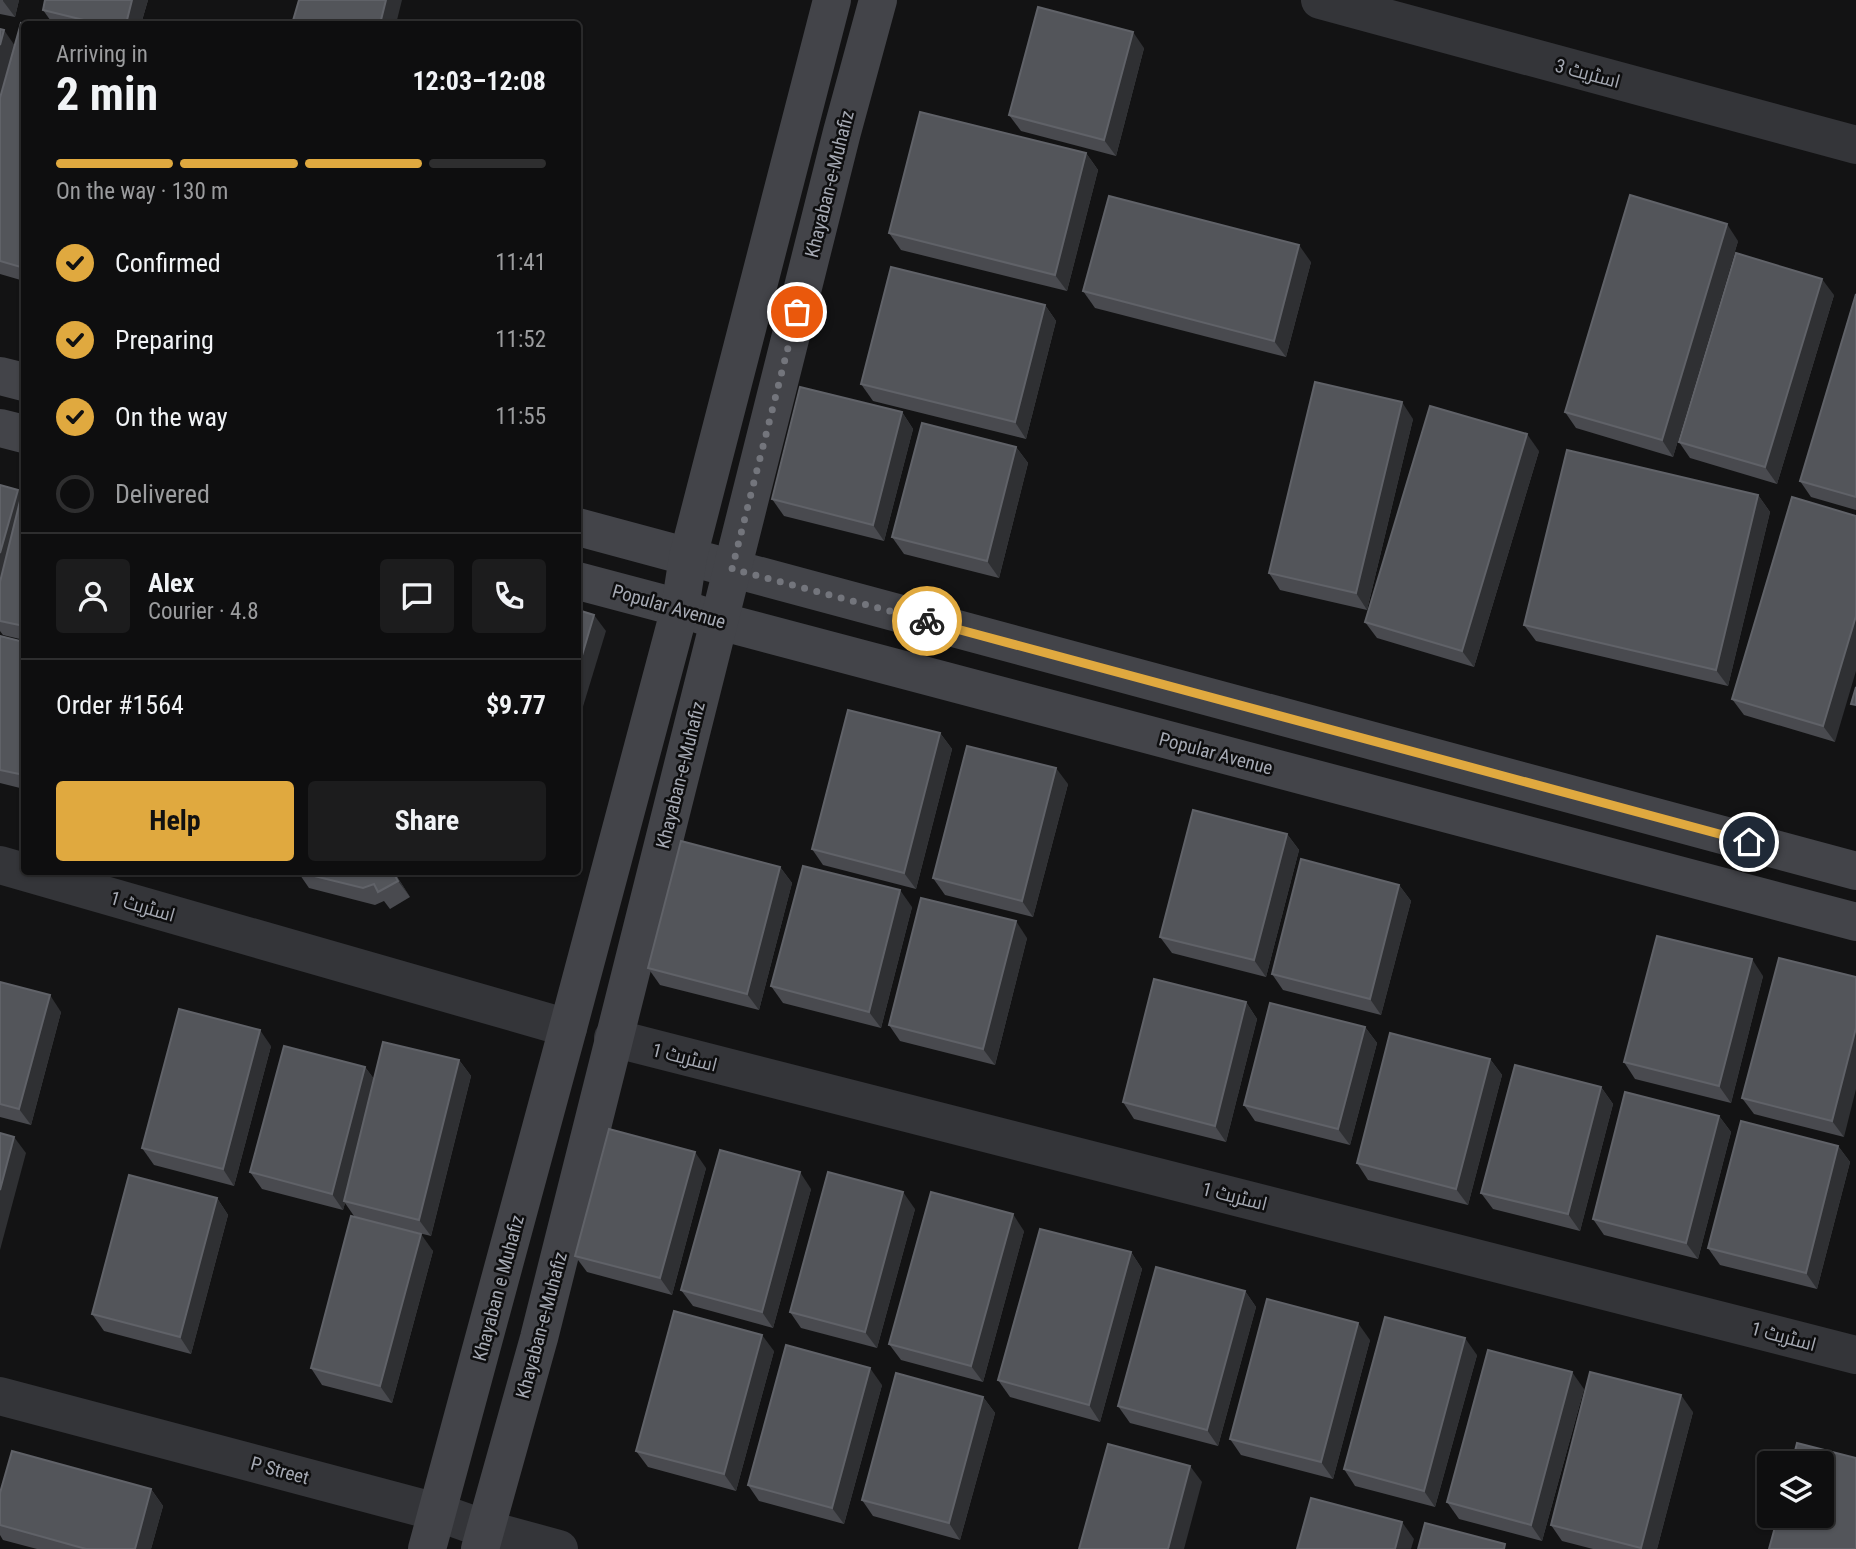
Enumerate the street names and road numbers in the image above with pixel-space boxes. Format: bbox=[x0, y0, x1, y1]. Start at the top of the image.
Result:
street label: اسٹریٹ 3 bbox=[1553, 54, 1623, 93]
street label: Khayaban-e-Muhafiz bbox=[800, 108, 859, 260]
street label: Popular Avenue bbox=[610, 579, 728, 634]
street label: Khayaban-e-Muhafiz bbox=[651, 699, 710, 851]
street label: Popular Avenue bbox=[1156, 727, 1275, 780]
street label: اسٹریٹ 1 bbox=[108, 886, 178, 927]
street label: اسٹریٹ 1 bbox=[650, 1038, 720, 1077]
street label: اسٹریٹ 1 bbox=[1200, 1177, 1270, 1216]
street label: Khayaban e Muhafiz bbox=[468, 1213, 529, 1364]
street label: Khayaban-e-Muhafiz bbox=[511, 1249, 572, 1401]
street label: اسٹریٹ 1 bbox=[1749, 1317, 1819, 1356]
street label: P Street bbox=[248, 1452, 312, 1489]

